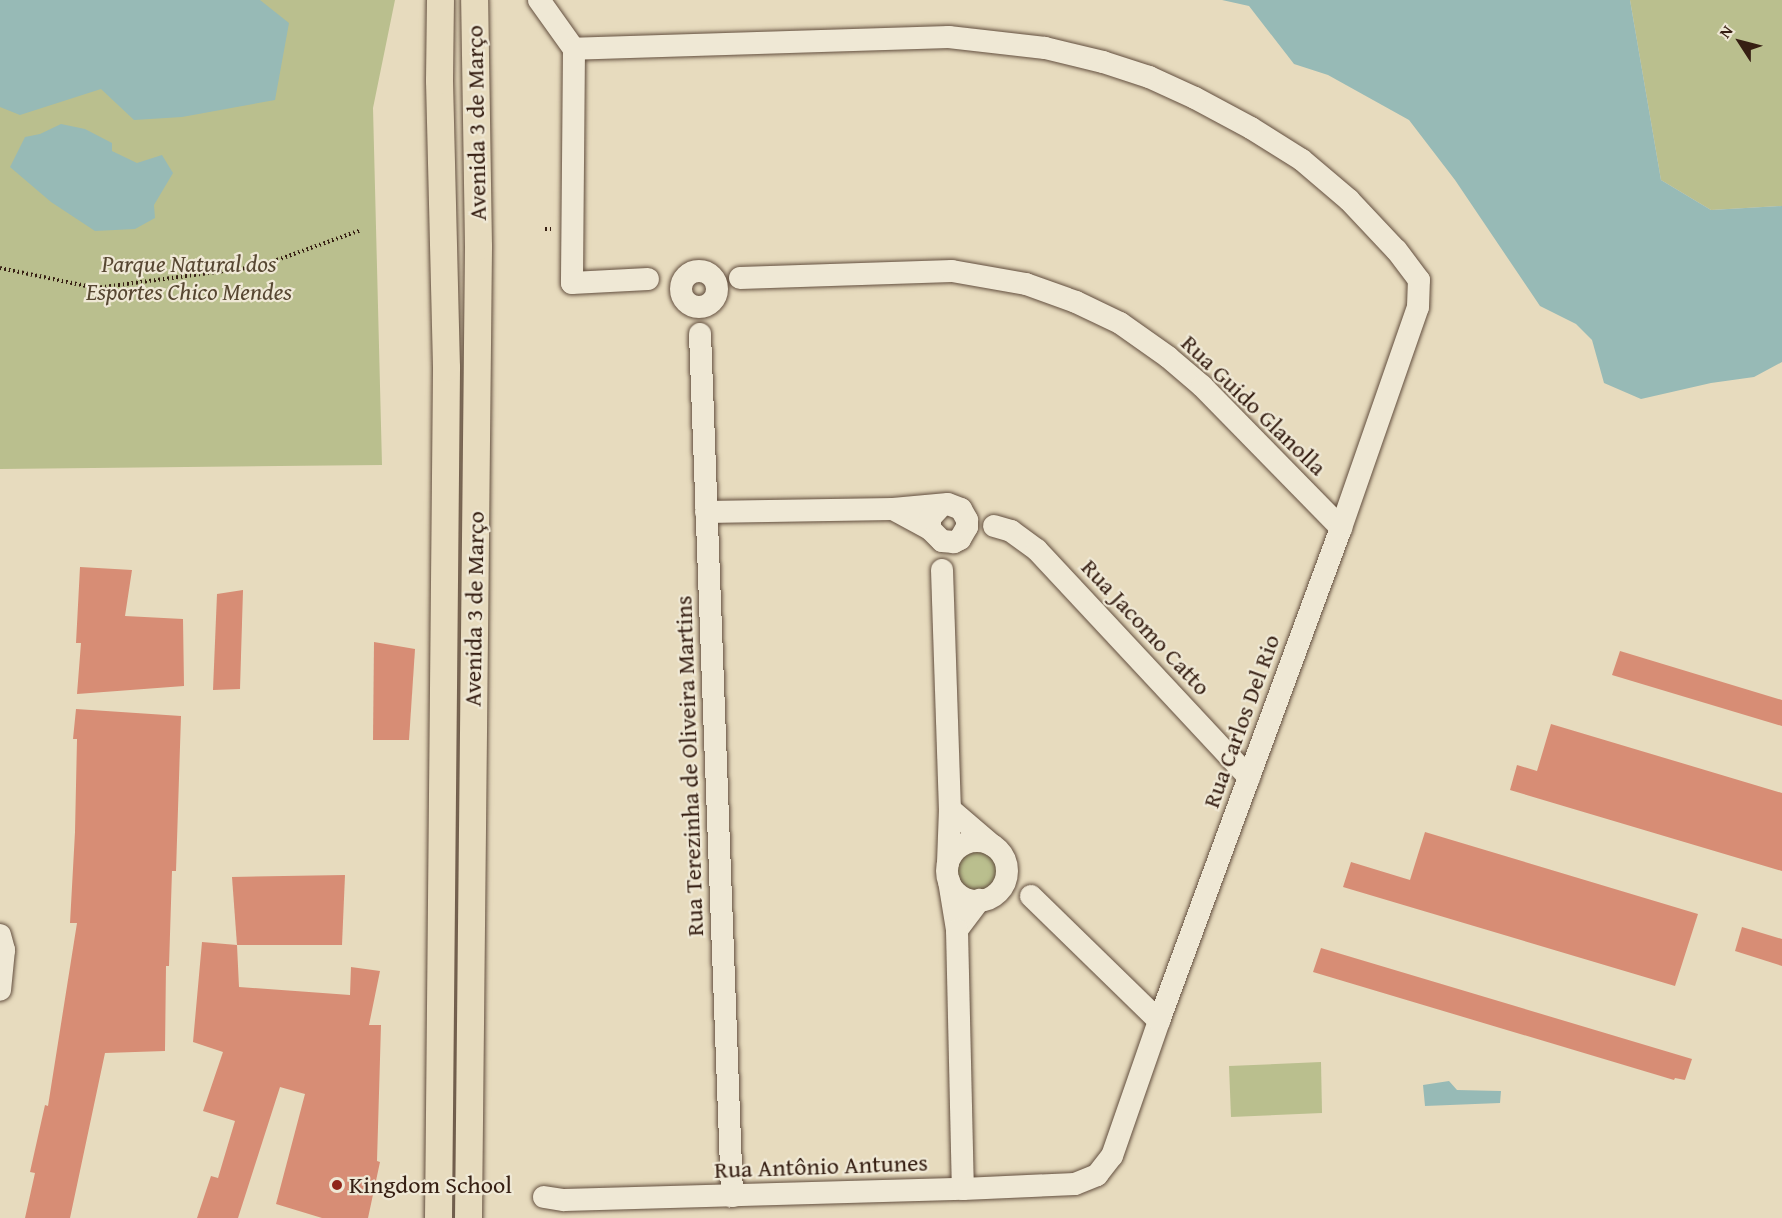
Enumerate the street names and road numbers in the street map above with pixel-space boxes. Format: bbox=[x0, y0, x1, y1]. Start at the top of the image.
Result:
street label: Avenida 3 de Março bbox=[460, 25, 492, 221]
street label: Rua Guido Glanolla bbox=[1176, 329, 1332, 481]
street label: Avenida 3 de Março bbox=[458, 511, 490, 707]
street label: Rua Jacomo Catto bbox=[1075, 553, 1217, 701]
street label: Rua Terezinha de Oliveira Martins bbox=[669, 595, 709, 937]
street label: Rua Carlos Del Rio bbox=[1196, 630, 1286, 812]
street label: Rua Antônio Antunes bbox=[714, 1148, 928, 1184]

